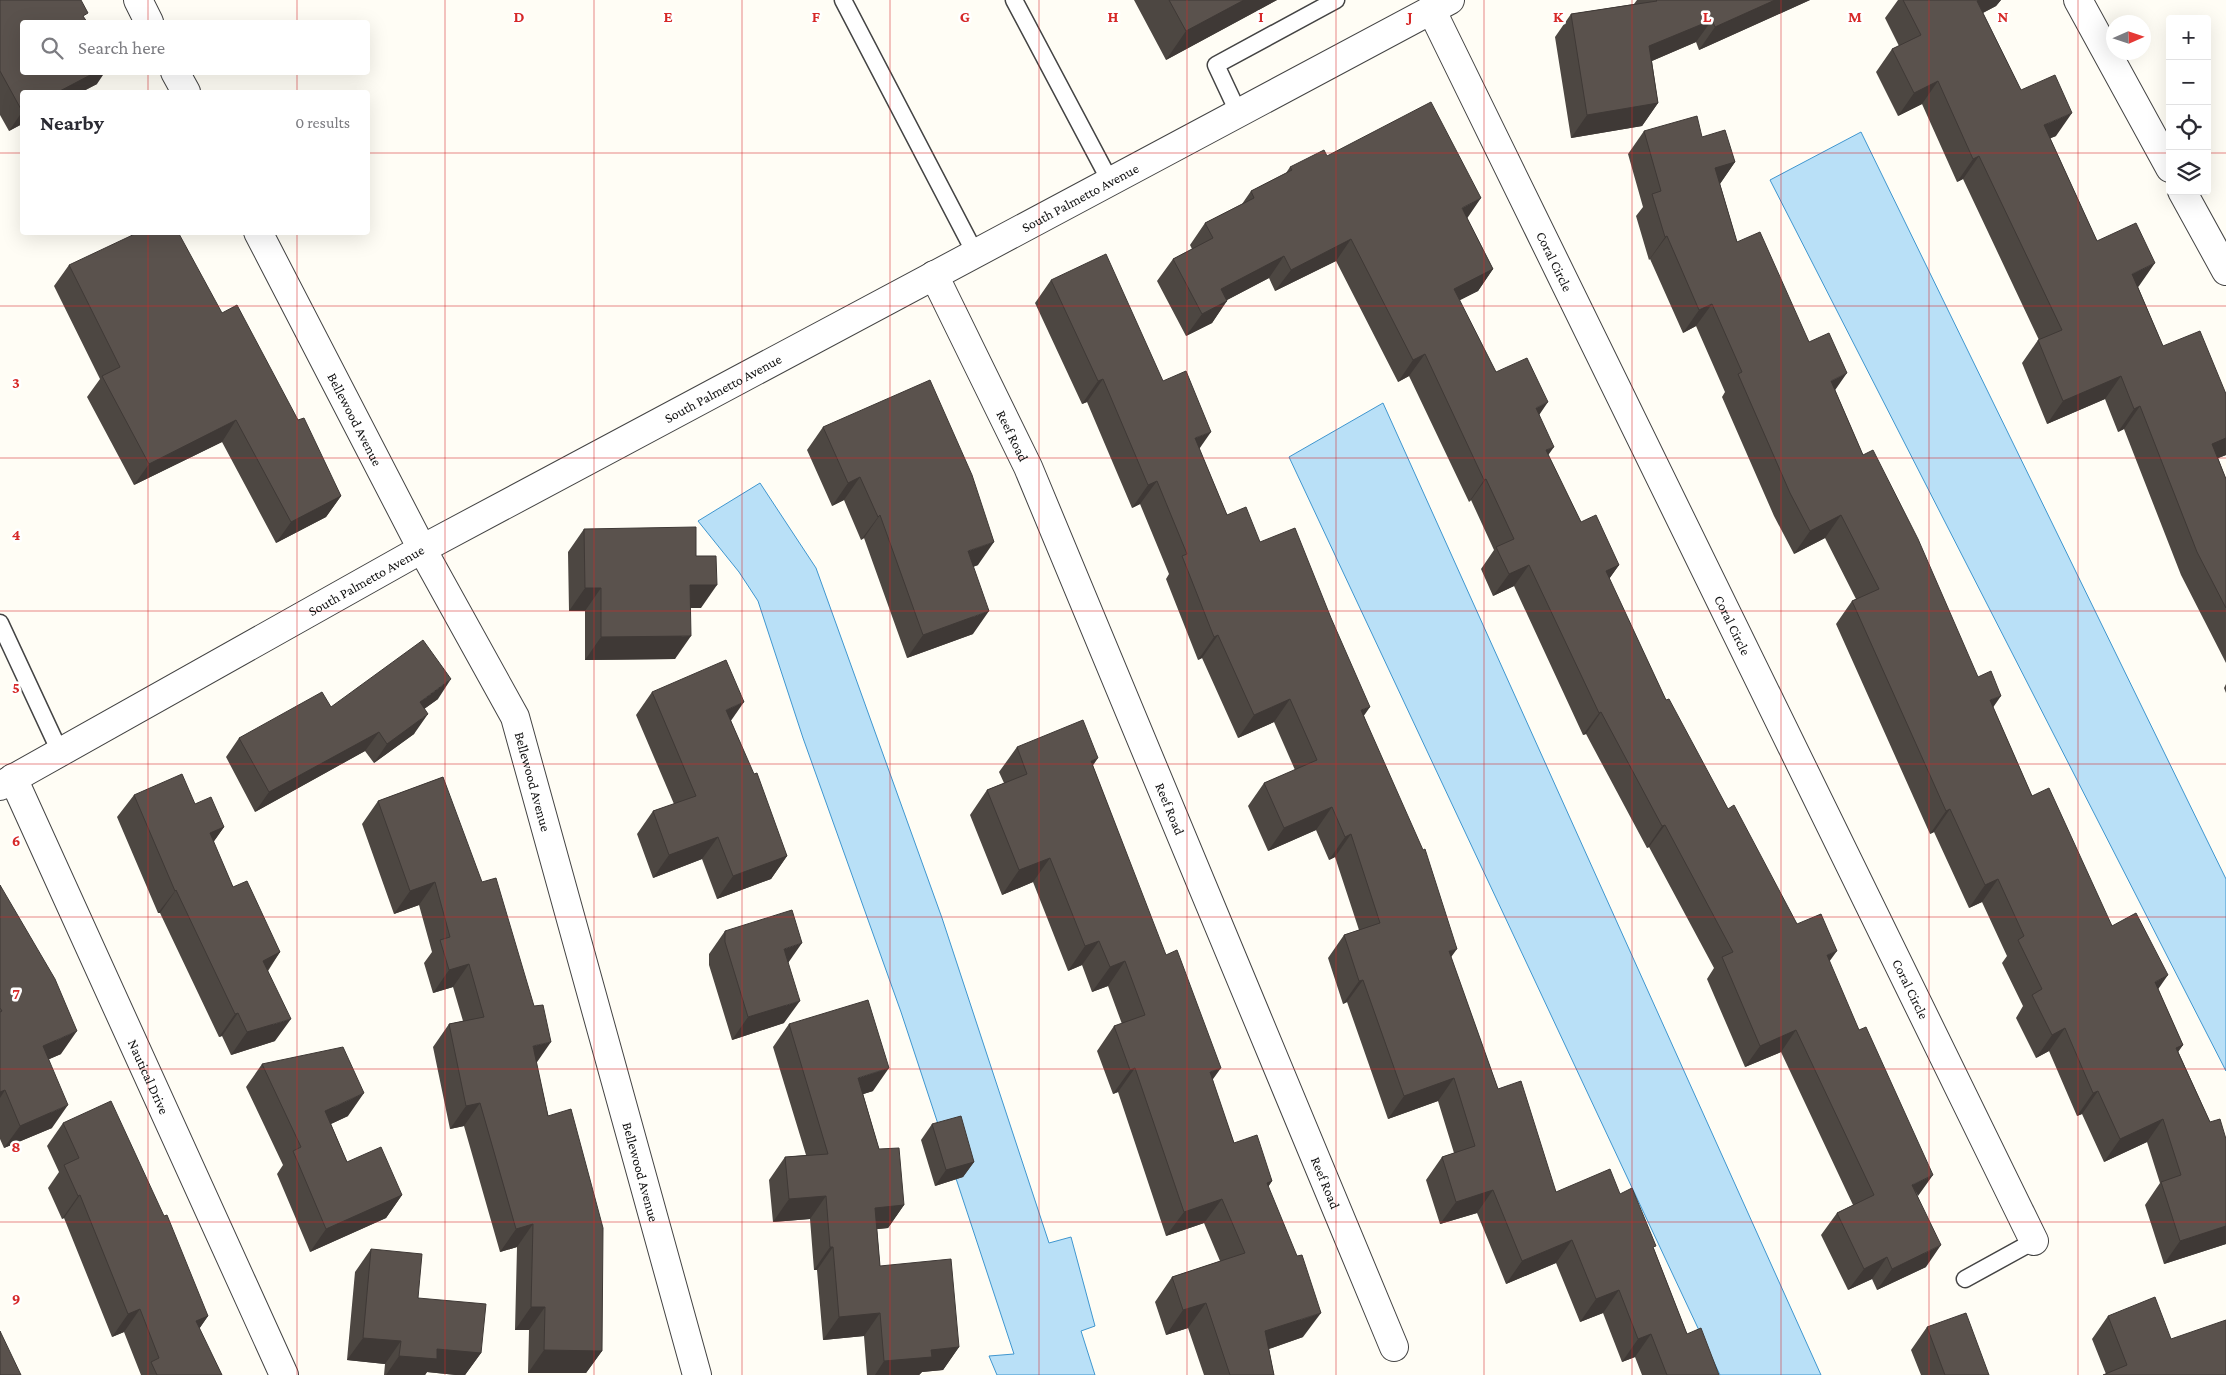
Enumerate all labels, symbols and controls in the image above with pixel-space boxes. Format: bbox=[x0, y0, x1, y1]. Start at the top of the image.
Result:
text: D bbox=[513, 8, 525, 25]
text: E bbox=[663, 8, 673, 25]
text: F bbox=[812, 8, 821, 25]
text: G bbox=[960, 8, 970, 25]
text: H bbox=[1108, 8, 1119, 25]
text: I bbox=[1258, 8, 1264, 25]
text: J bbox=[1405, 8, 1413, 25]
text: K bbox=[1553, 8, 1564, 25]
text: L bbox=[1703, 8, 1712, 25]
text: M bbox=[1848, 8, 1862, 25]
text: N bbox=[1998, 8, 2009, 25]
north arrow bbox=[2106, 15, 2151, 60]
map controls bbox=[2166, 15, 2211, 195]
button: + bbox=[2166, 15, 2211, 60]
search box bbox=[20, 20, 370, 75]
icon: search bbox=[38, 34, 66, 62]
text: Search here bbox=[78, 37, 165, 58]
button: − bbox=[2166, 60, 2211, 105]
button: locate bbox=[2166, 105, 2211, 150]
text: Nearby bbox=[40, 111, 104, 135]
text: 0 results bbox=[295, 114, 350, 131]
button: layers bbox=[2166, 150, 2211, 195]
street label: South Palmetto Avenue bbox=[1019, 160, 1141, 235]
street label: Coral Circle bbox=[1533, 229, 1576, 294]
street label: South Palmetto Avenue bbox=[662, 351, 784, 426]
street label: Bellewood Avenue bbox=[324, 370, 386, 469]
text: 3 bbox=[12, 374, 20, 391]
street label: Reef Road bbox=[993, 408, 1032, 465]
text: 4 bbox=[12, 526, 21, 543]
street label: South Palmetto Avenue bbox=[306, 541, 427, 619]
street label: Coral Circle bbox=[1711, 593, 1754, 658]
text: 5 bbox=[12, 679, 20, 696]
street label: Bellewood Avenue bbox=[511, 730, 554, 833]
street label: Reef Road bbox=[1152, 780, 1188, 838]
text: 6 bbox=[12, 832, 20, 849]
street label: Coral Circle bbox=[1889, 956, 1932, 1022]
text: 7 bbox=[12, 985, 20, 1002]
street label: Nautical Drive bbox=[125, 1037, 172, 1117]
street label: Bellewood Avenue bbox=[619, 1120, 662, 1224]
text: 8 bbox=[11, 1138, 21, 1155]
street label: Reef Road bbox=[1308, 1154, 1344, 1212]
text: 9 bbox=[12, 1290, 20, 1307]

